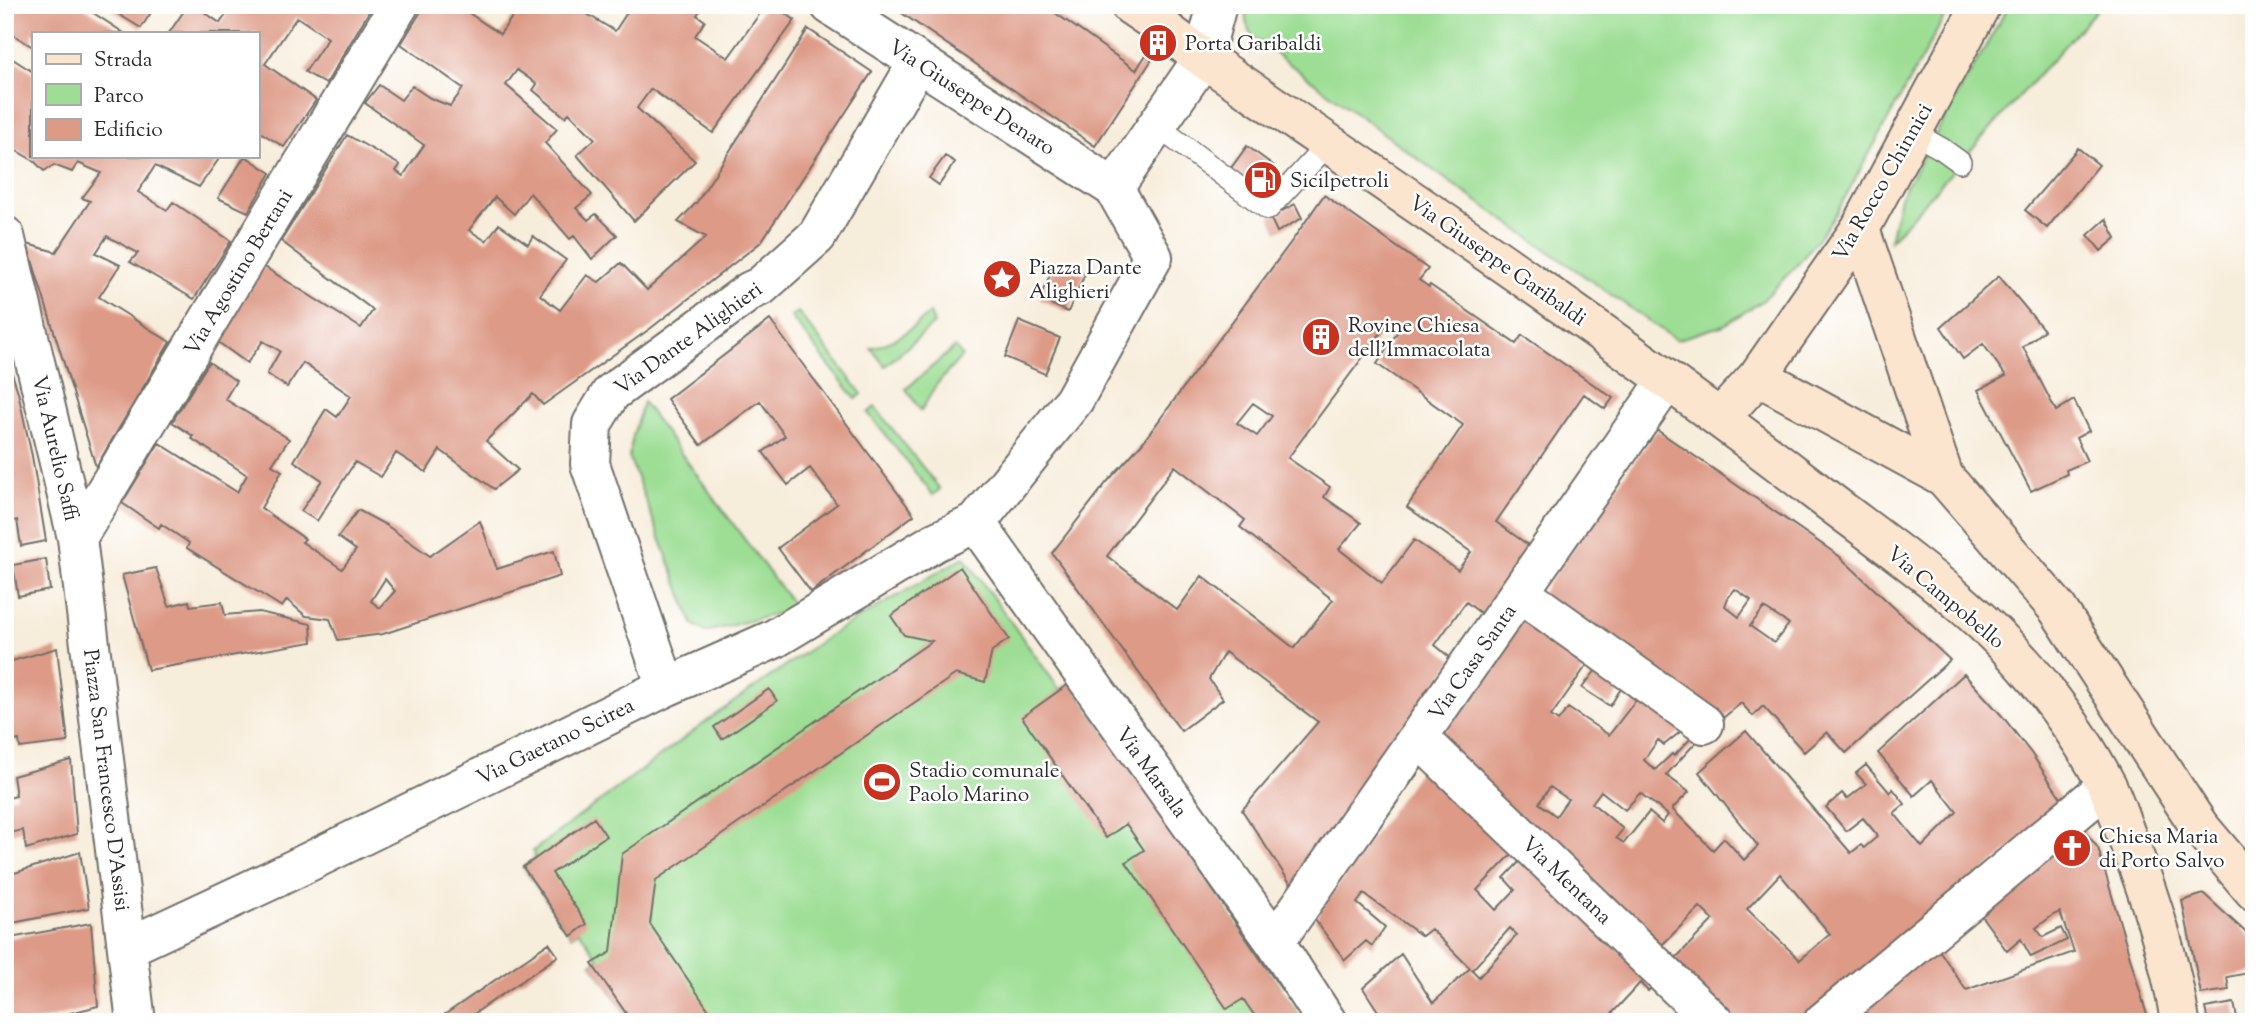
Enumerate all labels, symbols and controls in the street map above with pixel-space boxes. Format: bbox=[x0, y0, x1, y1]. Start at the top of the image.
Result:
building icon: Porta Garibaldi bbox=[1137, 22, 1179, 64]
place label: Porta Garibaldi bbox=[1185, 30, 1322, 60]
legend bbox=[32, 32, 259, 158]
street label: Via Giuseppe Denaro bbox=[882, 33, 1060, 164]
text: Strada bbox=[94, 46, 153, 76]
text: Parco bbox=[94, 82, 144, 112]
street label: Via Rocco Chinnici bbox=[1826, 98, 1941, 268]
text: Edificio bbox=[94, 116, 163, 146]
fuel station icon: Sicilpetroli bbox=[1242, 159, 1284, 201]
place label: Sicilpetroli bbox=[1290, 167, 1389, 197]
street label: Via Agostino Bertani bbox=[178, 184, 301, 362]
street label: Via Giuseppe Garibaldi bbox=[1402, 189, 1592, 334]
place label: Piazza Dante Alighieri bbox=[1029, 254, 1142, 308]
place icon: Piazza Dante Alighieri bbox=[981, 258, 1023, 300]
street label: Via Dante Alighieri bbox=[609, 276, 769, 404]
place label: Rovine Chiesa dell'Immacolata bbox=[1348, 312, 1491, 366]
building icon: Rovine Chiesa dell'Immacolata bbox=[1300, 316, 1342, 358]
street label: Via Aurelio Saffi bbox=[23, 373, 85, 524]
street label: Via Campobello bbox=[1879, 540, 2010, 657]
street label: Via Casa Santa bbox=[1422, 599, 1525, 727]
street label: Piazza San Francesco D'Assisi bbox=[74, 647, 136, 913]
street label: Via Gaetano Scirea bbox=[472, 691, 640, 794]
street label: Via Marsala bbox=[1107, 722, 1194, 825]
place label: Stadio comunale Paolo Marino bbox=[909, 757, 1060, 811]
sports icon: Stadio comunale Paolo Marino bbox=[861, 761, 903, 803]
place label: Chiesa Maria di Porto Salvo bbox=[2099, 823, 2224, 877]
church icon: Chiesa Maria di Porto Salvo bbox=[2051, 827, 2093, 869]
street label: Via Mentana bbox=[1514, 830, 1618, 933]

